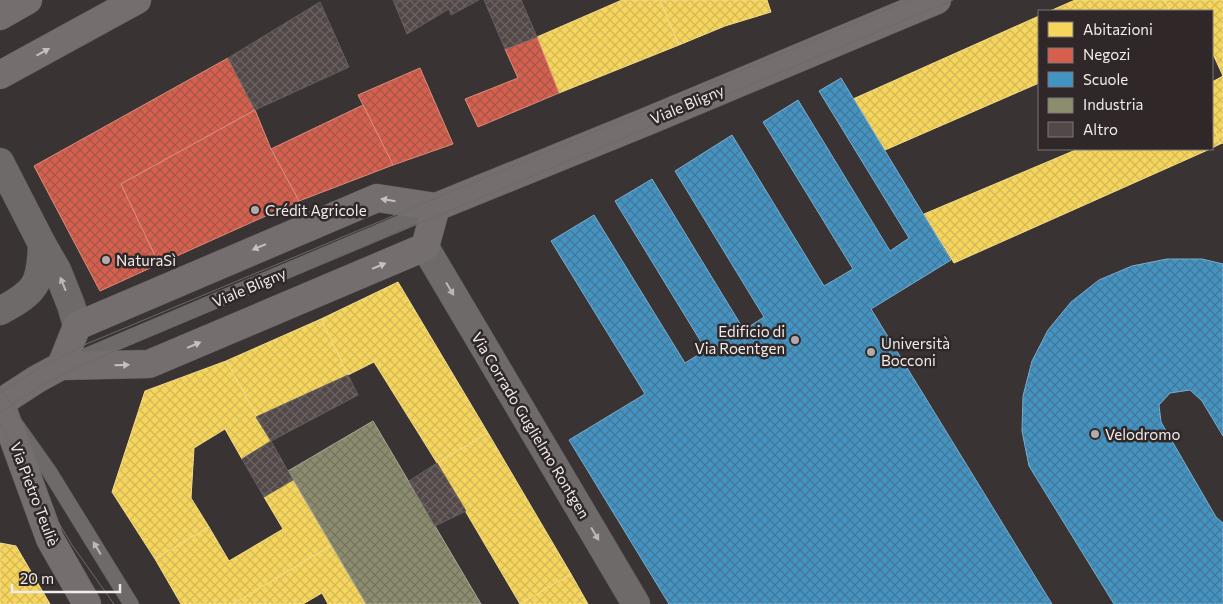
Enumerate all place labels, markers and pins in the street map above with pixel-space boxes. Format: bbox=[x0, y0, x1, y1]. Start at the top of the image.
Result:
place label: Crédit Agricole bbox=[265, 201, 367, 219]
marker: Crédit Agricole bbox=[249, 204, 261, 216]
place label: NaturaSì bbox=[116, 251, 176, 269]
marker: NaturaSì bbox=[100, 254, 112, 266]
place label: Edificio di Via Roentgen bbox=[694, 322, 785, 357]
marker: Edificio di Via Roentgen bbox=[789, 334, 801, 346]
place label: Università Bocconi bbox=[881, 334, 950, 369]
marker: Università Bocconi bbox=[865, 346, 877, 358]
place label: Velodromo bbox=[1105, 425, 1180, 443]
marker: Velodromo bbox=[1089, 428, 1101, 440]

